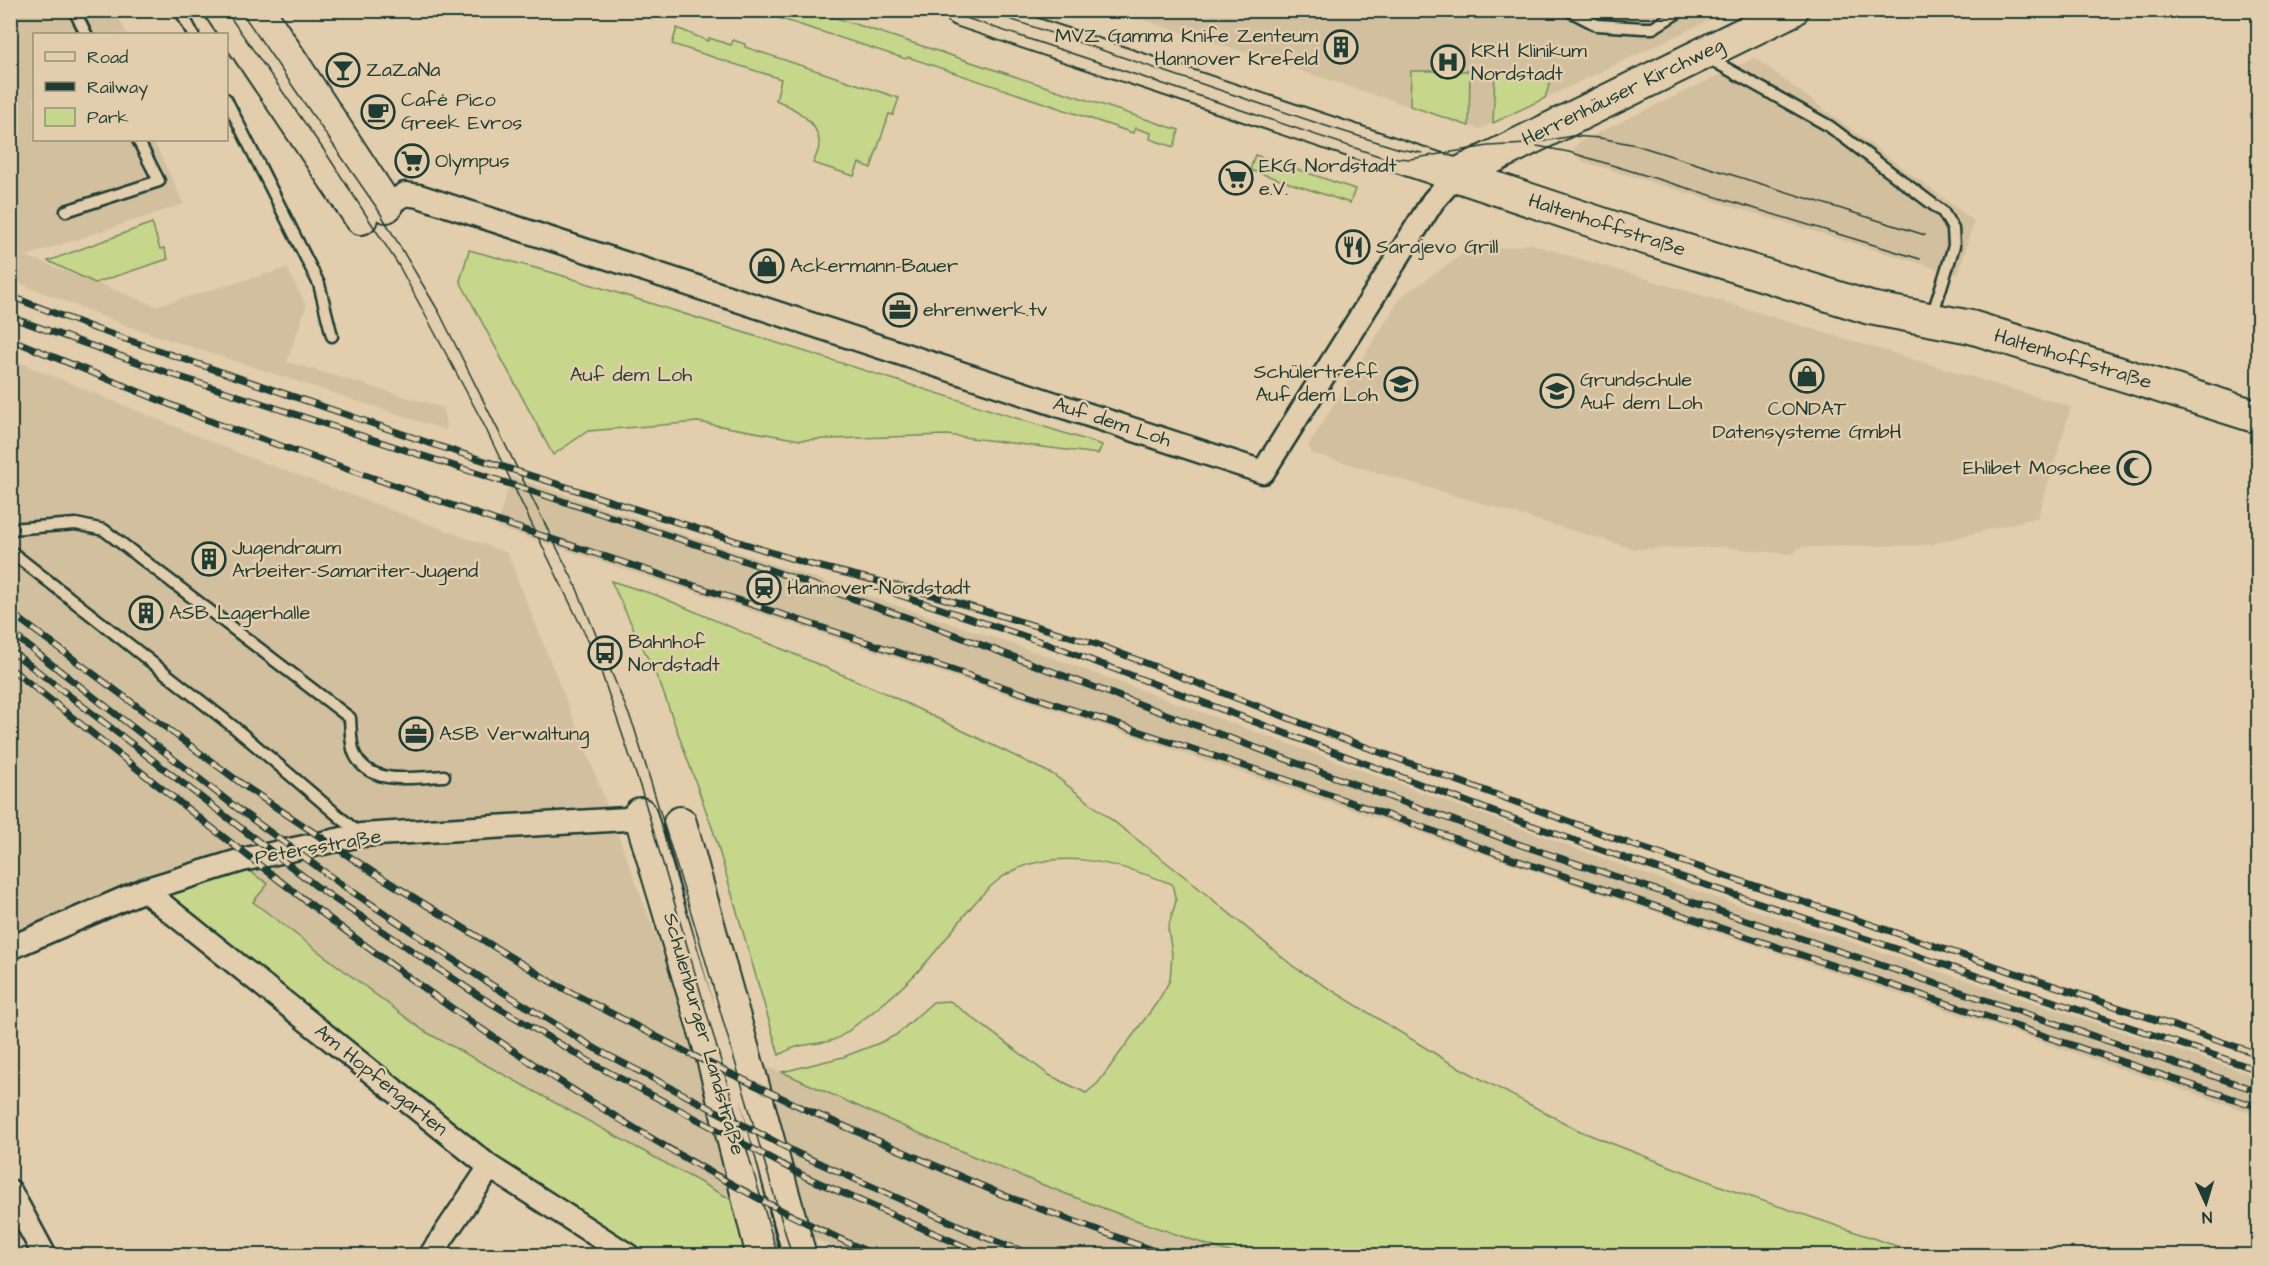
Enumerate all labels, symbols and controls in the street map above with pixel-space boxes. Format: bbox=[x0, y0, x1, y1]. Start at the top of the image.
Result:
place label: MVZ Gamma Knife Zenteum Hannover Krefeld bbox=[1055, 22, 1318, 73]
building icon: MVZ Gamma Knife Zenteum Hannover Krefeld bbox=[1323, 29, 1359, 65]
street label: Herrenhäuser Kirchweg bbox=[1517, 31, 1729, 154]
legend bbox=[33, 33, 228, 141]
place label: KRH Klinikum Nordstadt bbox=[1471, 37, 1587, 88]
hospital icon: KRH Klinikum Nordstadt bbox=[1430, 44, 1466, 80]
text: Road bbox=[87, 45, 128, 70]
bar icon: ZaZaNa bbox=[325, 52, 361, 88]
place label: ZaZaNa bbox=[366, 56, 440, 84]
text: Railway bbox=[87, 75, 148, 101]
place label: Café Pico Greek Evros bbox=[401, 86, 522, 137]
cafe icon: Café Pico Greek Evros bbox=[360, 94, 396, 130]
text: Park bbox=[87, 105, 129, 130]
supermarket icon: Olympus bbox=[394, 143, 430, 179]
place label: Olympus bbox=[435, 147, 509, 176]
place label: EKG Nordstadt e.V. bbox=[1259, 152, 1397, 203]
supermarket icon: EKG Nordstadt e.V. bbox=[1218, 160, 1254, 196]
street label: Haltenhoffstraße bbox=[1525, 186, 1689, 264]
restaurant icon: Sarajevo Grill bbox=[1335, 229, 1371, 265]
place label: Sarajevo Grill bbox=[1376, 233, 1498, 261]
shop icon: Ackermann-Bauer bbox=[749, 248, 785, 284]
place label: Ackermann-Bauer bbox=[790, 252, 958, 280]
office icon: ehrenwerk.tv bbox=[882, 292, 918, 328]
place label: ehrenwerk.tv bbox=[923, 296, 1048, 324]
street label: Haltenhoffstraße bbox=[1991, 322, 2155, 396]
place label: Schülertreff Auf dem Loh bbox=[1254, 358, 1378, 409]
shop icon: CONDAT Datensysteme GmbH bbox=[1789, 358, 1825, 394]
park label: Auf dem Loh bbox=[570, 361, 692, 389]
school or university icon: Schülertreff Auf dem Loh bbox=[1383, 366, 1419, 402]
place label: Grundschule Auf dem Loh bbox=[1580, 366, 1703, 417]
school or university icon: Grundschule Auf dem Loh bbox=[1539, 373, 1575, 409]
street label: Auf dem Loh bbox=[1049, 390, 1175, 454]
place label: CONDAT Datensysteme GmbH bbox=[1712, 395, 1902, 447]
mosque icon: Ehlibet Moschee bbox=[2116, 450, 2152, 486]
place label: Ehlibet Moschee bbox=[1963, 454, 2111, 482]
place label: Jugendraum Arbeiter-Samariter-Jugend bbox=[232, 534, 478, 586]
building icon: Jugendraum Arbeiter-Samariter-Jugend bbox=[191, 541, 227, 577]
station icon: Hannover-Nordstadt bbox=[746, 570, 782, 606]
place label: Hannover-Nordstadt bbox=[787, 574, 971, 602]
building icon: ASB Lagerhalle bbox=[128, 595, 164, 631]
place label: ASB Lagerhalle bbox=[169, 599, 310, 628]
place label: Bahnhof Nordstadt bbox=[628, 628, 720, 679]
bus stop icon: Bahnhof Nordstadt bbox=[587, 635, 623, 671]
office icon: ASB Verwaltung bbox=[398, 716, 434, 752]
place label: ASB Verwaltung bbox=[439, 720, 589, 749]
street label: Petersstraße bbox=[253, 822, 384, 872]
street label: Schulenburger Landstraße bbox=[655, 910, 752, 1159]
street label: Am Hopfengarten bbox=[308, 1018, 454, 1143]
north arrow bbox=[2176, 1173, 2236, 1233]
text: N bbox=[2201, 1206, 2213, 1228]

